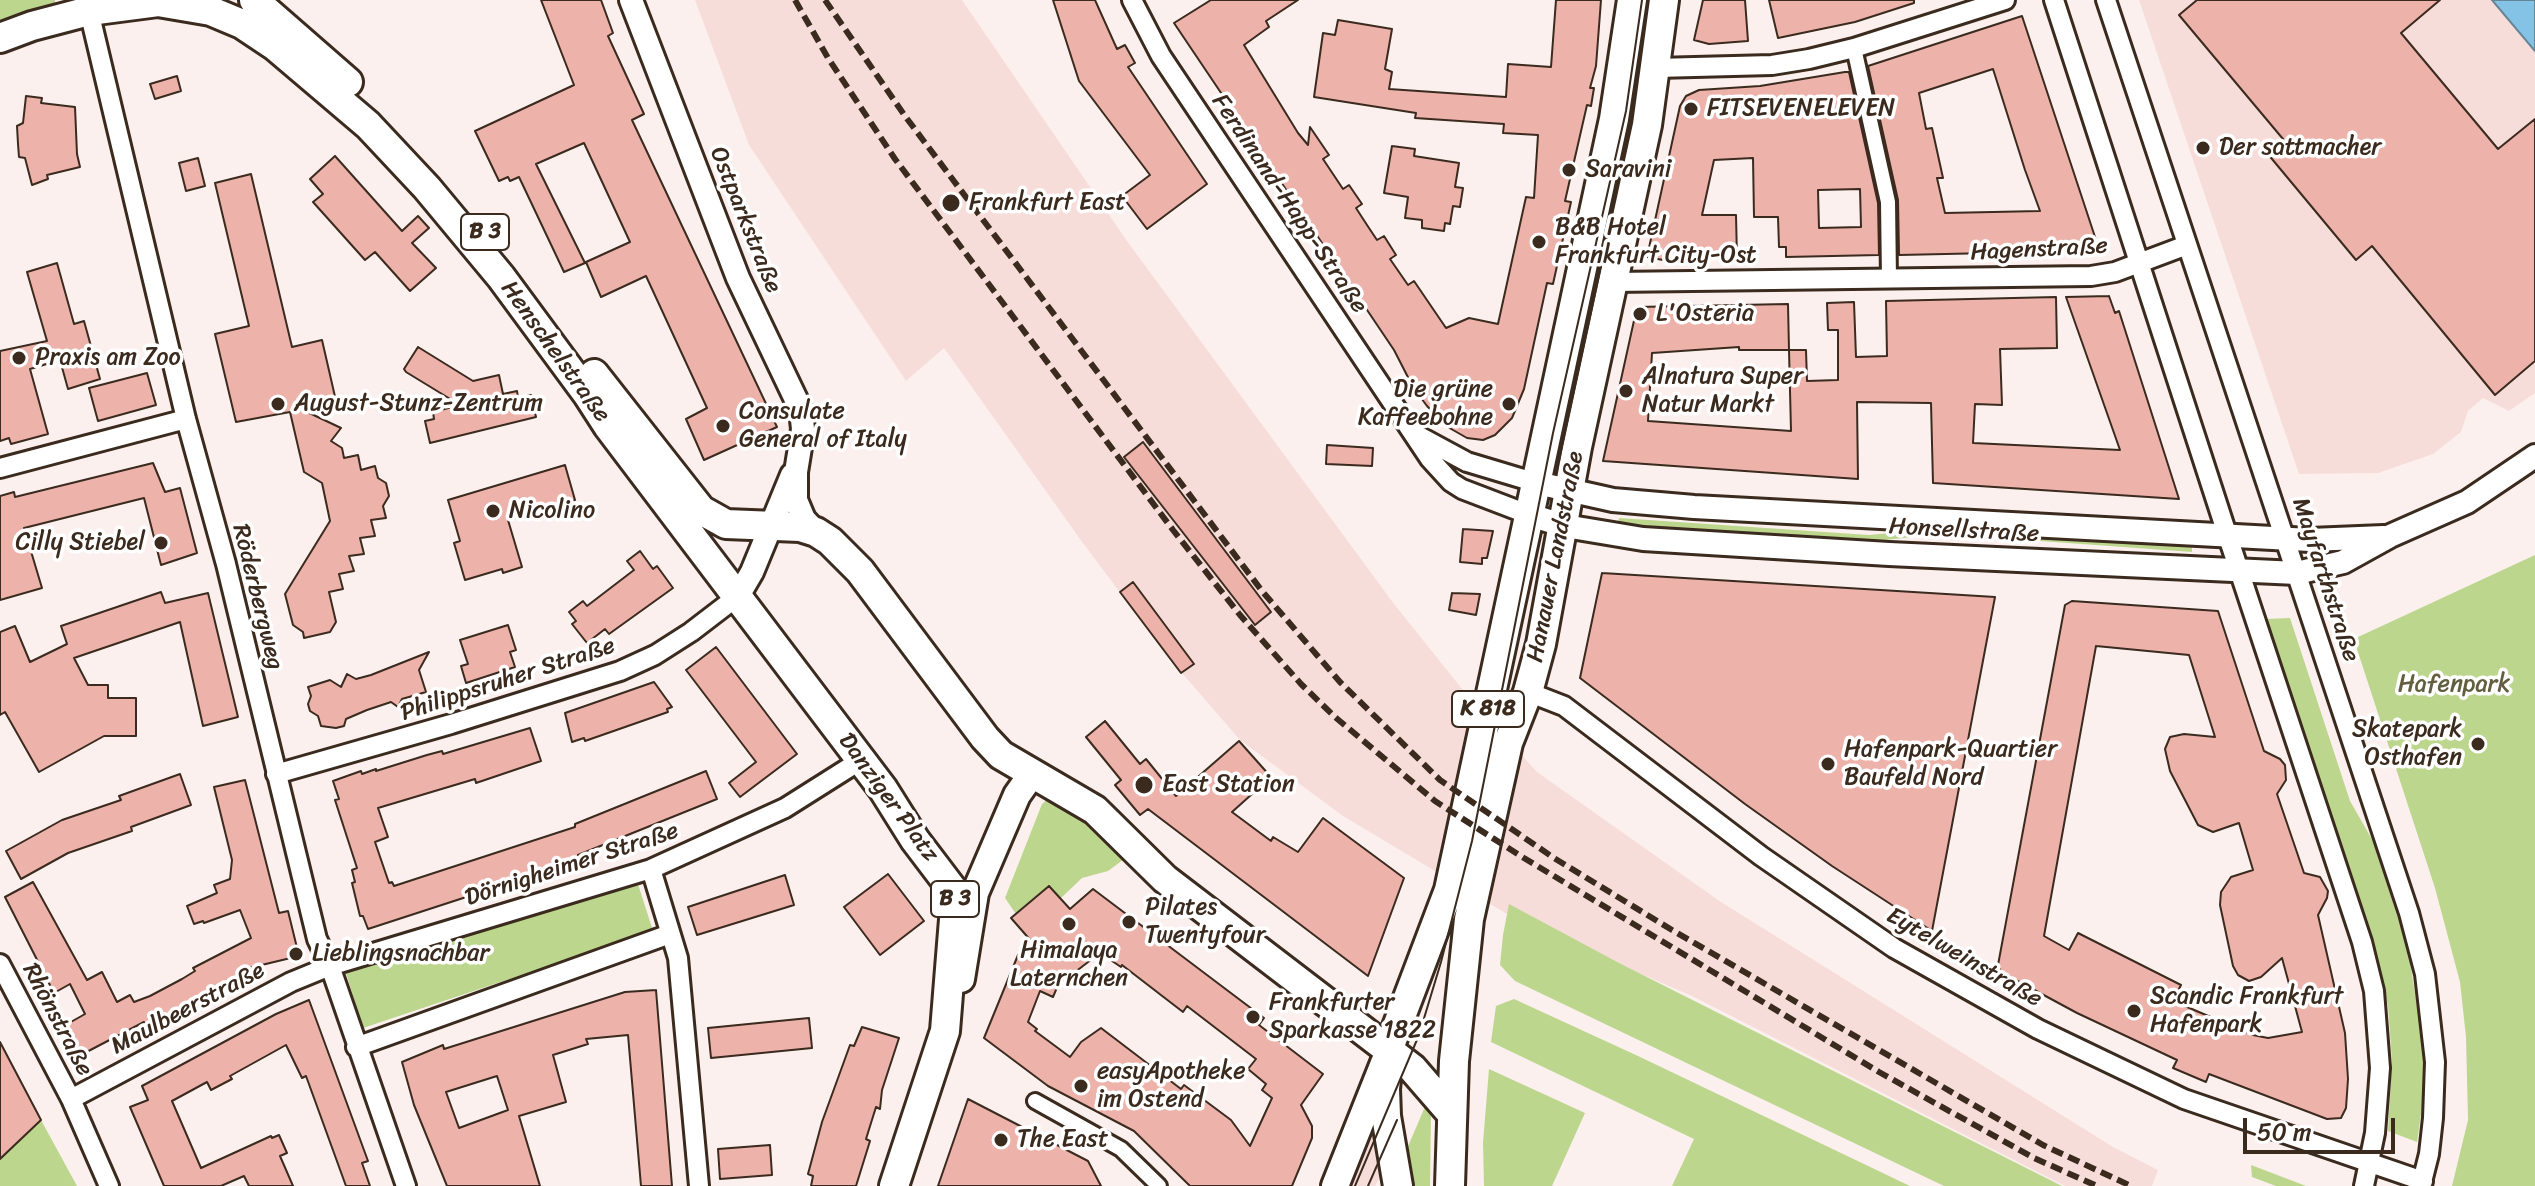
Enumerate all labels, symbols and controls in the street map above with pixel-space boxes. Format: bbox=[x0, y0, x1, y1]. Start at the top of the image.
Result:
street label: Ferdinand-Happ-Straße bbox=[1205, 89, 1373, 319]
place label: FITSEVENELEVEN bbox=[1707, 95, 1895, 123]
marker: FITSEVENELEVEN bbox=[1682, 100, 1700, 118]
place label: Der sattmacher bbox=[2219, 134, 2381, 162]
marker: Der sattmacher bbox=[2194, 139, 2212, 157]
street label: Ostparkstraße bbox=[703, 143, 787, 297]
place label: Saravini bbox=[1585, 156, 1671, 184]
marker: Saravini bbox=[1560, 161, 1578, 179]
place label: Frankfurt East bbox=[969, 189, 1126, 217]
marker: Frankfurt East bbox=[940, 192, 962, 214]
road number: B 3 bbox=[461, 214, 509, 250]
place label: B&B Hotel Frankfurt City-Ost bbox=[1555, 214, 1756, 270]
street label: Hagenstraße bbox=[1970, 232, 2108, 268]
marker: B&B Hotel Frankfurt City-Ost bbox=[1530, 233, 1548, 251]
street label: Henschelstraße bbox=[494, 276, 616, 428]
place label: L'Osteria bbox=[1656, 300, 1754, 328]
marker: L'Osteria bbox=[1631, 305, 1649, 323]
place label: Praxis am Zoo bbox=[35, 344, 181, 372]
marker: Praxis am Zoo bbox=[10, 349, 28, 367]
place label: Alnatura Super Natur Markt bbox=[1642, 363, 1803, 419]
place label: Die grüne Kaffeebohne bbox=[1358, 376, 1493, 432]
marker: Alnatura Super Natur Markt bbox=[1617, 382, 1635, 400]
place label: August-Stunz-Zentrum bbox=[294, 390, 543, 418]
marker: August-Stunz-Zentrum bbox=[269, 395, 287, 413]
marker: Die grüne Kaffeebohne bbox=[1500, 395, 1518, 413]
place label: Consulate General of Italy bbox=[739, 398, 907, 454]
marker: Consulate General of Italy bbox=[714, 417, 732, 435]
street label: Hanauer Landstraße bbox=[1521, 449, 1591, 665]
street label: Mayfarthstraße bbox=[2285, 494, 2365, 666]
place label: Nicolino bbox=[509, 497, 595, 525]
marker: Nicolino bbox=[484, 502, 502, 520]
street label: Honsellstraße bbox=[1888, 513, 2040, 549]
street label: Röderbergweg bbox=[225, 521, 289, 673]
place label: Cilly Stiebel bbox=[15, 529, 145, 557]
marker: Cilly Stiebel bbox=[152, 534, 170, 552]
street label: Philippsruher Straße bbox=[397, 632, 619, 728]
park label: Hafenpark bbox=[2398, 671, 2510, 699]
road number: K 818 bbox=[1452, 691, 1524, 727]
place label: Skatepark Osthafen bbox=[2352, 716, 2462, 772]
street label: Danziger Platz bbox=[832, 728, 944, 868]
marker: Skatepark Osthafen bbox=[2469, 735, 2487, 753]
place label: Hafenpark-Quartier Baufeld Nord bbox=[1844, 736, 2057, 792]
marker: Hafenpark-Quartier Baufeld Nord bbox=[1819, 755, 1837, 773]
place label: East Station bbox=[1162, 771, 1295, 799]
marker: East Station bbox=[1133, 774, 1155, 796]
street label: Dörnigheimer Straße bbox=[462, 817, 682, 913]
road number: B 3 bbox=[931, 881, 979, 917]
place label: Pilates Twentyfour bbox=[1145, 894, 1265, 950]
street label: Eytelweinstraße bbox=[1881, 902, 2047, 1014]
marker: Pilates Twentyfour bbox=[1120, 913, 1138, 931]
marker: Himalaya Laternchen bbox=[1060, 915, 1078, 933]
place label: Himalaya Laternchen bbox=[1010, 937, 1128, 993]
place label: Lieblingsnachbar bbox=[312, 940, 489, 968]
marker: Lieblingsnachbar bbox=[287, 945, 305, 963]
street label: Maulbeerstraße bbox=[106, 957, 270, 1061]
street label: Rhönstraße bbox=[15, 959, 99, 1081]
place label: Scandic Frankfurt Hafenpark bbox=[2150, 983, 2343, 1039]
place label: Frankfurter Sparkasse 1822 bbox=[1269, 989, 1436, 1045]
marker: Scandic Frankfurt Hafenpark bbox=[2125, 1002, 2143, 1020]
marker: Frankfurter Sparkasse 1822 bbox=[1244, 1008, 1262, 1026]
place label: easyApotheke im Ostend bbox=[1097, 1058, 1246, 1114]
marker: easyApotheke im Ostend bbox=[1072, 1077, 1090, 1095]
scale bar bbox=[2247, 1102, 2399, 1152]
text: 50 m bbox=[2257, 1111, 2312, 1153]
place label: The East bbox=[1017, 1126, 1108, 1154]
marker: The East bbox=[992, 1131, 1010, 1149]

